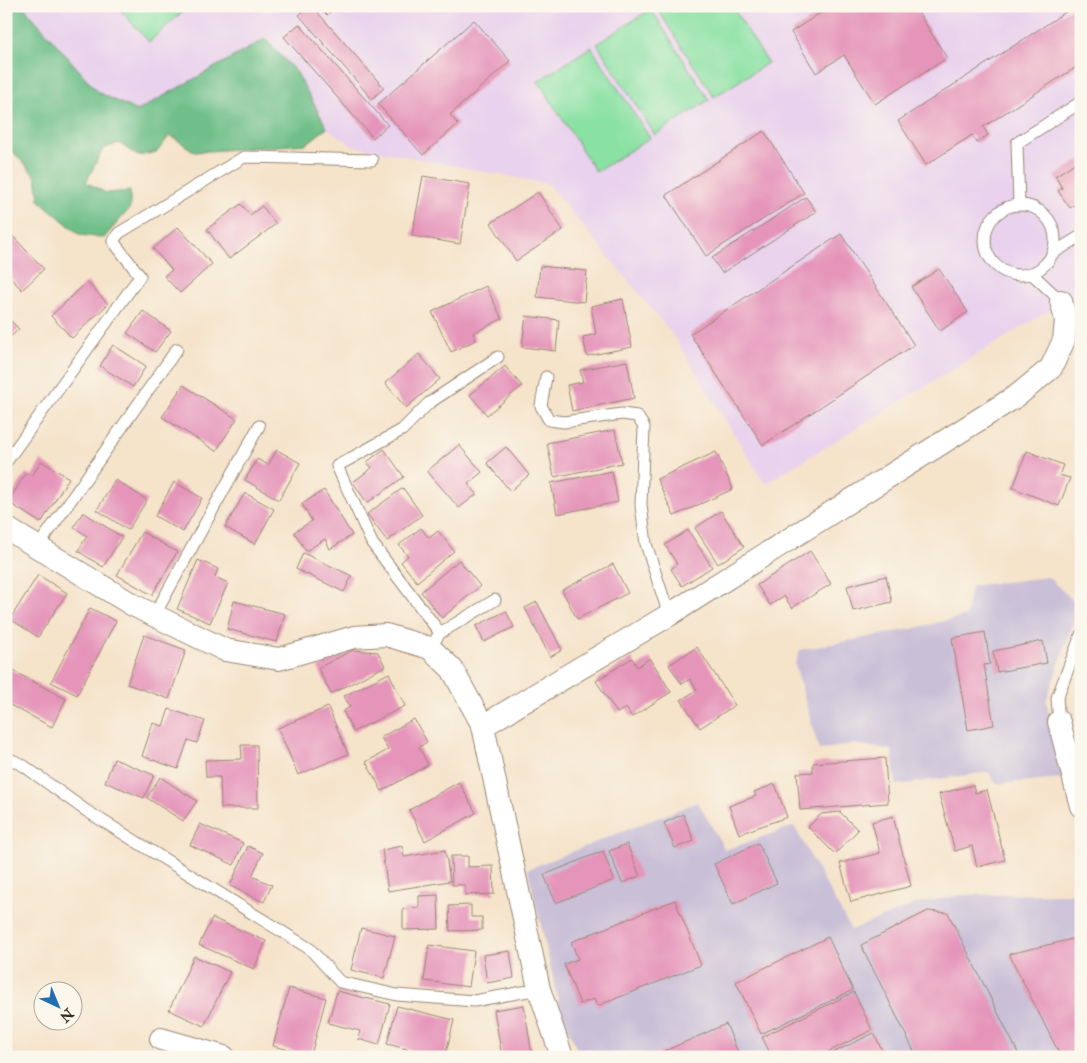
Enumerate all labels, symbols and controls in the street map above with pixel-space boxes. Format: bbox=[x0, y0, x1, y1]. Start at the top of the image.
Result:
north arrow bbox=[32, 980, 82, 1030]
text: N bbox=[56, 1004, 78, 1026]

